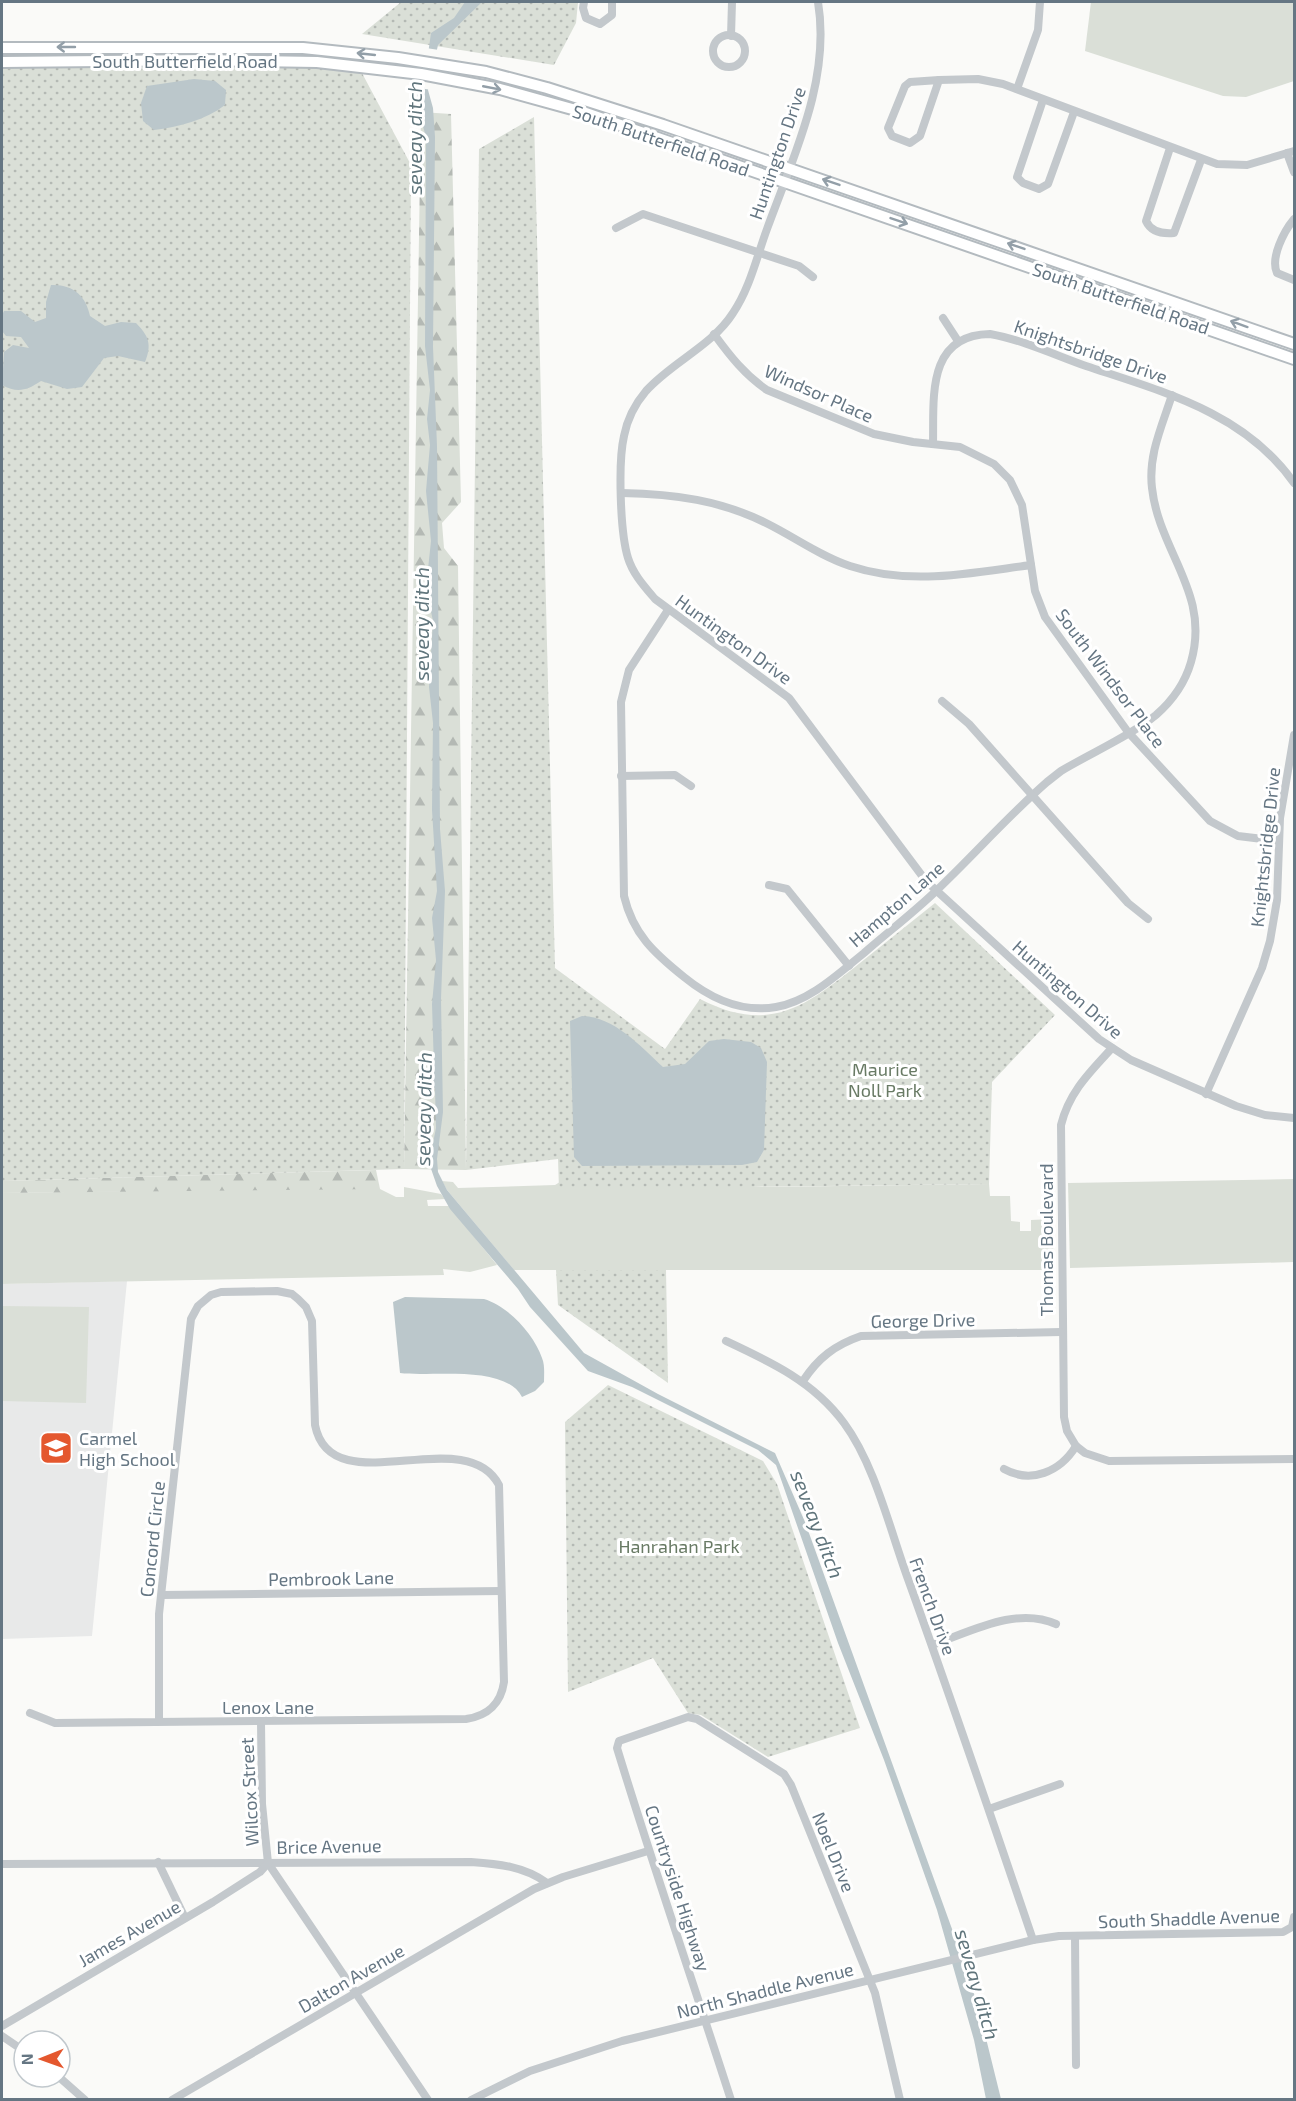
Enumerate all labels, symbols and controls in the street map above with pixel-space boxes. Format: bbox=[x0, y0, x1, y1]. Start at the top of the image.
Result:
one-way arrow bbox=[56, 41, 76, 53]
one-way arrow bbox=[356, 48, 376, 59]
street label: South Butterfield Road bbox=[92, 50, 278, 72]
water label: seveay ditch bbox=[402, 81, 427, 195]
one-way arrow bbox=[481, 83, 501, 94]
street label: Huntington Drive bbox=[744, 84, 810, 222]
street label: South Butterfield Road bbox=[570, 99, 752, 181]
one-way arrow bbox=[822, 176, 841, 187]
one-way arrow bbox=[889, 217, 908, 228]
one-way arrow bbox=[1007, 239, 1026, 250]
street label: South Butterfield Road bbox=[1030, 257, 1212, 339]
street label: Knightsbridge Drive bbox=[1011, 314, 1171, 388]
one-way arrow bbox=[1230, 317, 1249, 328]
street label: Windsor Place bbox=[761, 359, 877, 427]
water label: seveay ditch bbox=[409, 567, 434, 681]
street label: Huntington Drive bbox=[671, 589, 797, 689]
street label: South Windsor Place bbox=[1052, 604, 1170, 752]
street label: Knightsbridge Drive bbox=[1246, 766, 1284, 928]
street label: Hampton Lane bbox=[844, 857, 948, 951]
street label: Huntington Drive bbox=[1008, 935, 1128, 1043]
water label: seveay ditch bbox=[410, 1052, 437, 1166]
park label: Maurice Noll Park bbox=[848, 1058, 922, 1101]
street label: Thomas Boulevard bbox=[1035, 1163, 1057, 1317]
street label: George Drive bbox=[870, 1308, 976, 1332]
place label: Carmel High School bbox=[79, 1427, 176, 1470]
school or university icon: Carmel High School bbox=[38, 1430, 74, 1466]
water label: seveay ditch bbox=[785, 1466, 850, 1582]
street label: Concord Circle bbox=[135, 1480, 169, 1598]
park label: Hanrahan Park bbox=[618, 1535, 740, 1557]
street label: French Drive bbox=[905, 1554, 961, 1658]
street label: Pembrook Lane bbox=[268, 1566, 394, 1590]
street label: Lenox Lane bbox=[222, 1696, 314, 1718]
street label: Wilcox Street bbox=[235, 1737, 263, 1847]
street label: Countryside Highway bbox=[641, 1802, 715, 1974]
street label: Noel Drive bbox=[808, 1809, 860, 1895]
street label: Brice Avenue bbox=[276, 1834, 382, 1858]
street label: James Avenue bbox=[74, 1895, 184, 1971]
street label: South Shaddle Avenue bbox=[1098, 1904, 1280, 1932]
water label: seveay ditch bbox=[950, 1926, 1005, 2042]
street label: Dalton Avenue bbox=[294, 1939, 408, 2017]
street label: North Shaddle Avenue bbox=[674, 1957, 856, 2023]
north arrow bbox=[12, 2029, 72, 2089]
text: N bbox=[17, 2053, 36, 2065]

